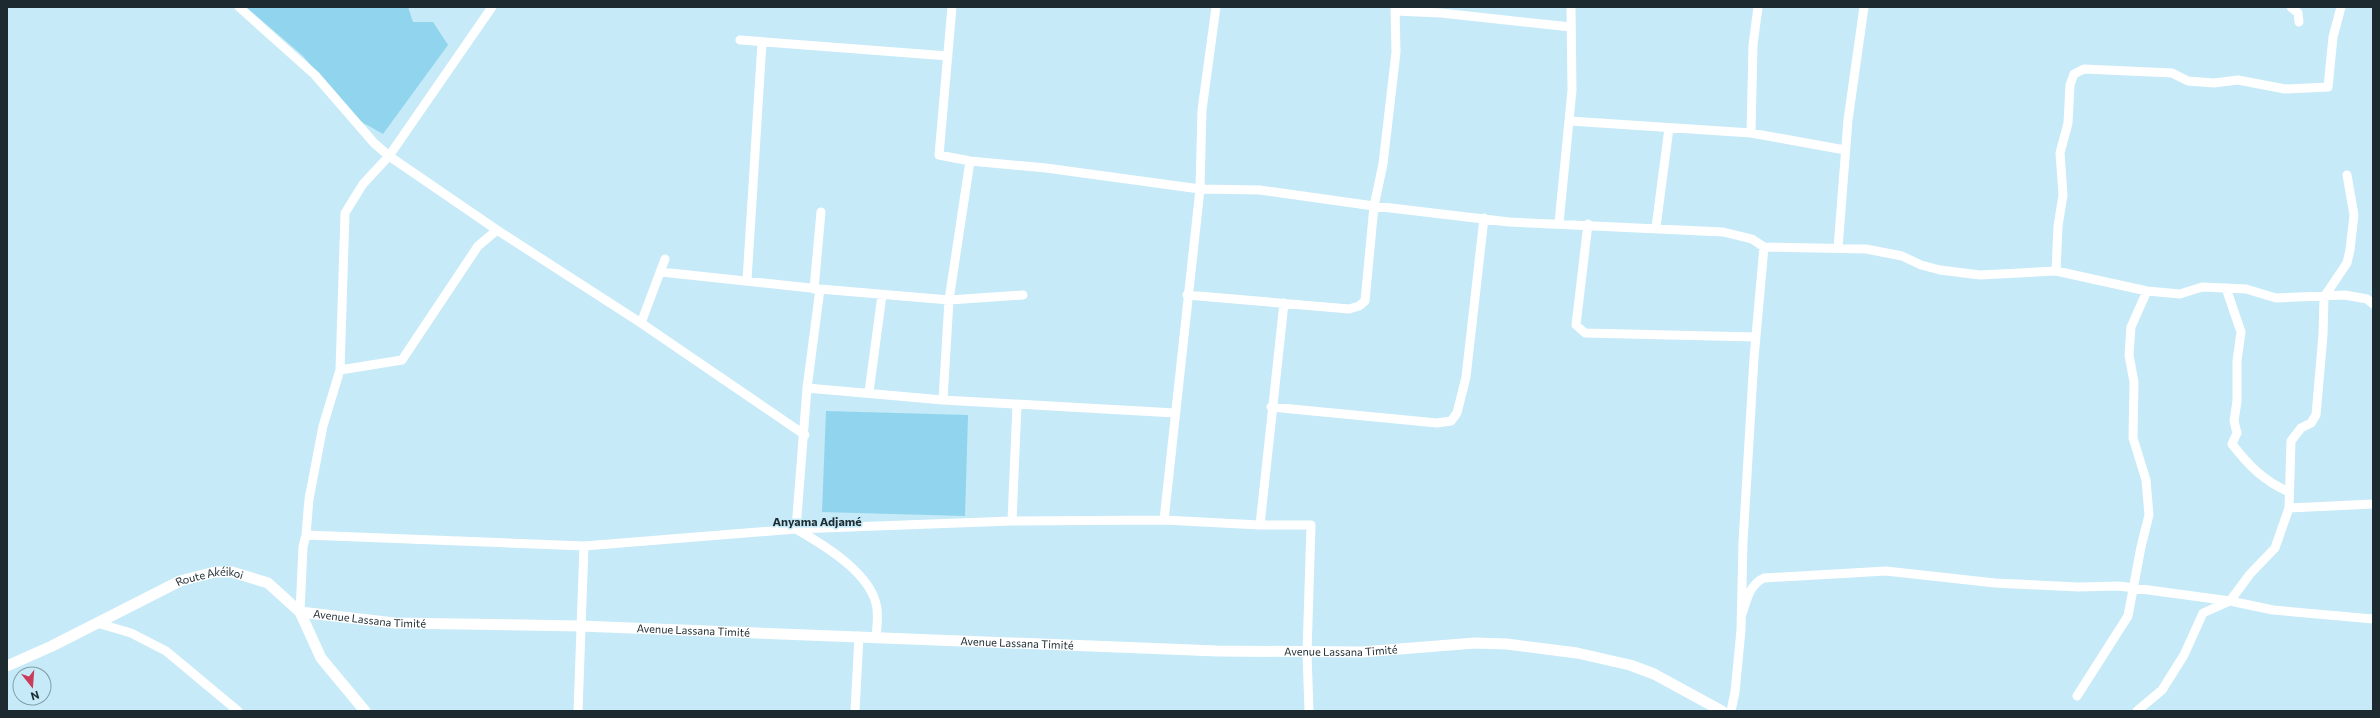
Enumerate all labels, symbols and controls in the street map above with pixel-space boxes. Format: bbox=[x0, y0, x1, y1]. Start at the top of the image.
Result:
district label: Anyama Adjamé bbox=[772, 514, 862, 528]
street label: Route Akéikoi bbox=[173, 565, 245, 588]
street label: Avenue Lassana Timité bbox=[312, 607, 426, 630]
street label: Avenue Lassana Timité bbox=[636, 621, 750, 639]
street label: Avenue Lassana Timité bbox=[960, 634, 1074, 651]
street label: Avenue Lassana Timité bbox=[1284, 642, 1398, 658]
north arrow bbox=[12, 666, 52, 706]
text: N bbox=[29, 689, 41, 703]

